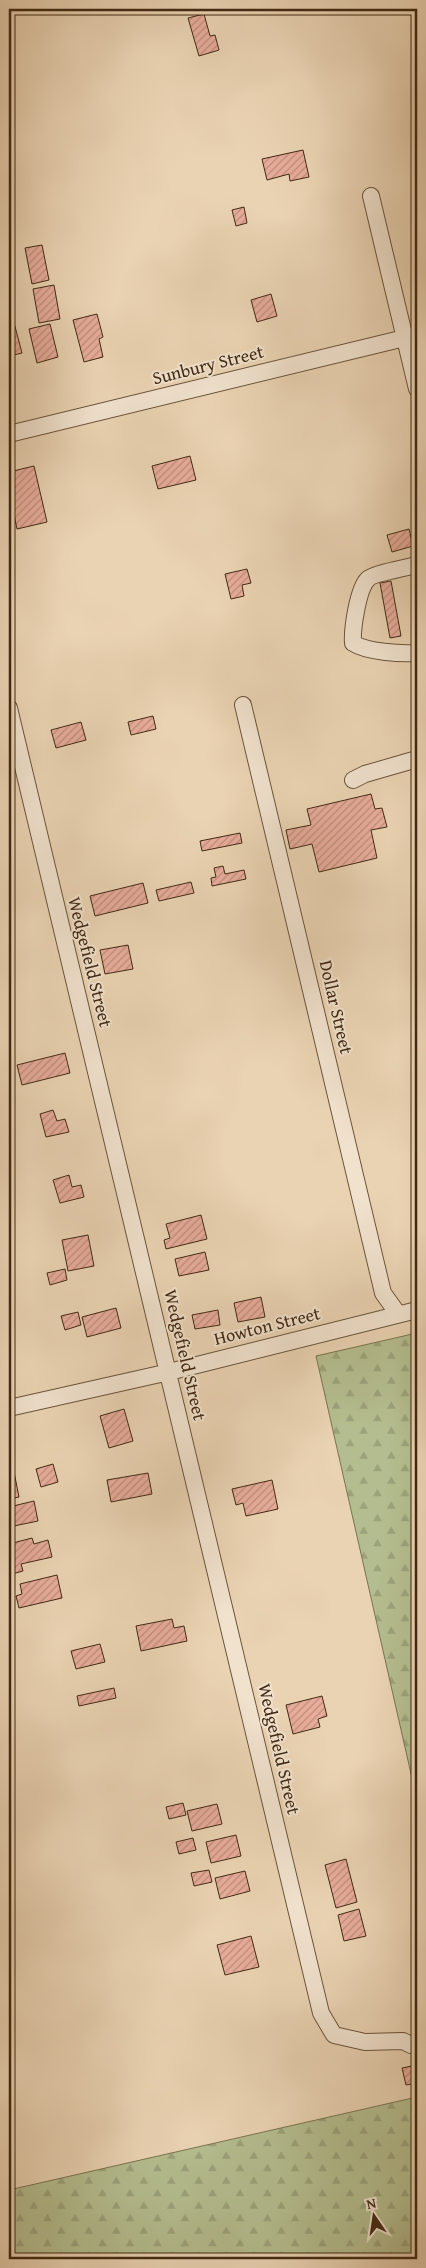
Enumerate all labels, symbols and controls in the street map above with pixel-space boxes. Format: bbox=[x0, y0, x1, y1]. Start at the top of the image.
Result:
street label: Sunbury Street bbox=[150, 338, 267, 391]
street label: Wedgefield Street bbox=[61, 894, 120, 1031]
street label: Dollar Street bbox=[313, 957, 361, 1057]
street label: Wedgefield Street bbox=[157, 1287, 214, 1424]
street label: Howton Street bbox=[211, 1299, 324, 1352]
street label: Wedgefield Street bbox=[251, 1681, 308, 1818]
north arrow bbox=[348, 2190, 398, 2240]
text: N bbox=[364, 2192, 379, 2214]

